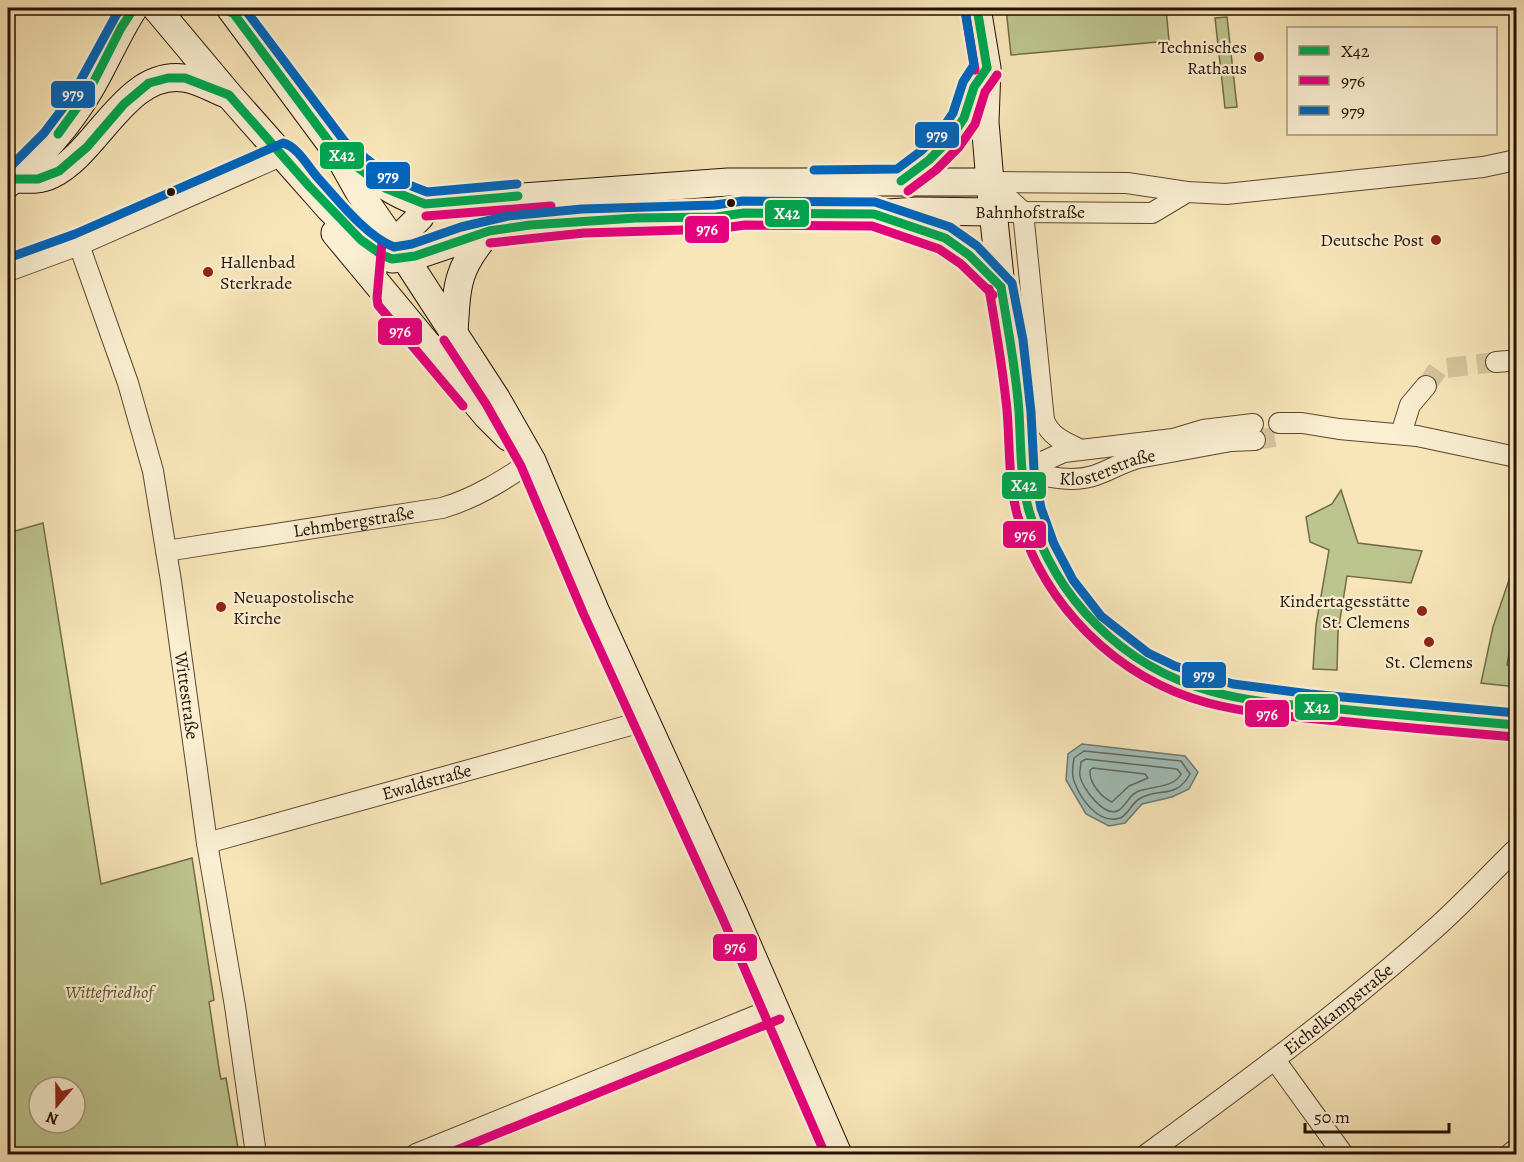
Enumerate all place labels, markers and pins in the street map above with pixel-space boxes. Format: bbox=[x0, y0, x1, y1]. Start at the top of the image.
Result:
place label: Technisches Rathaus bbox=[1158, 35, 1247, 80]
marker: Technisches Rathaus bbox=[1252, 50, 1266, 64]
unlabelled marker bbox=[165, 186, 177, 198]
unlabelled marker bbox=[725, 197, 737, 209]
place label: Deutsche Post bbox=[1320, 228, 1424, 252]
marker: Deutsche Post bbox=[1429, 233, 1443, 247]
place label: Hallenbad Sterkrade bbox=[220, 250, 296, 295]
marker: Hallenbad Sterkrade bbox=[201, 265, 215, 279]
place label: Neuapostolische Kirche bbox=[233, 585, 354, 630]
place label: Kindertagesstätte St. Clemens bbox=[1279, 589, 1410, 634]
marker: Neuapostolische Kirche bbox=[214, 600, 228, 614]
marker: Kindertagesstätte St. Clemens bbox=[1415, 604, 1429, 618]
marker: St. Clemens bbox=[1422, 635, 1436, 649]
place label: St. Clemens bbox=[1385, 650, 1473, 674]

